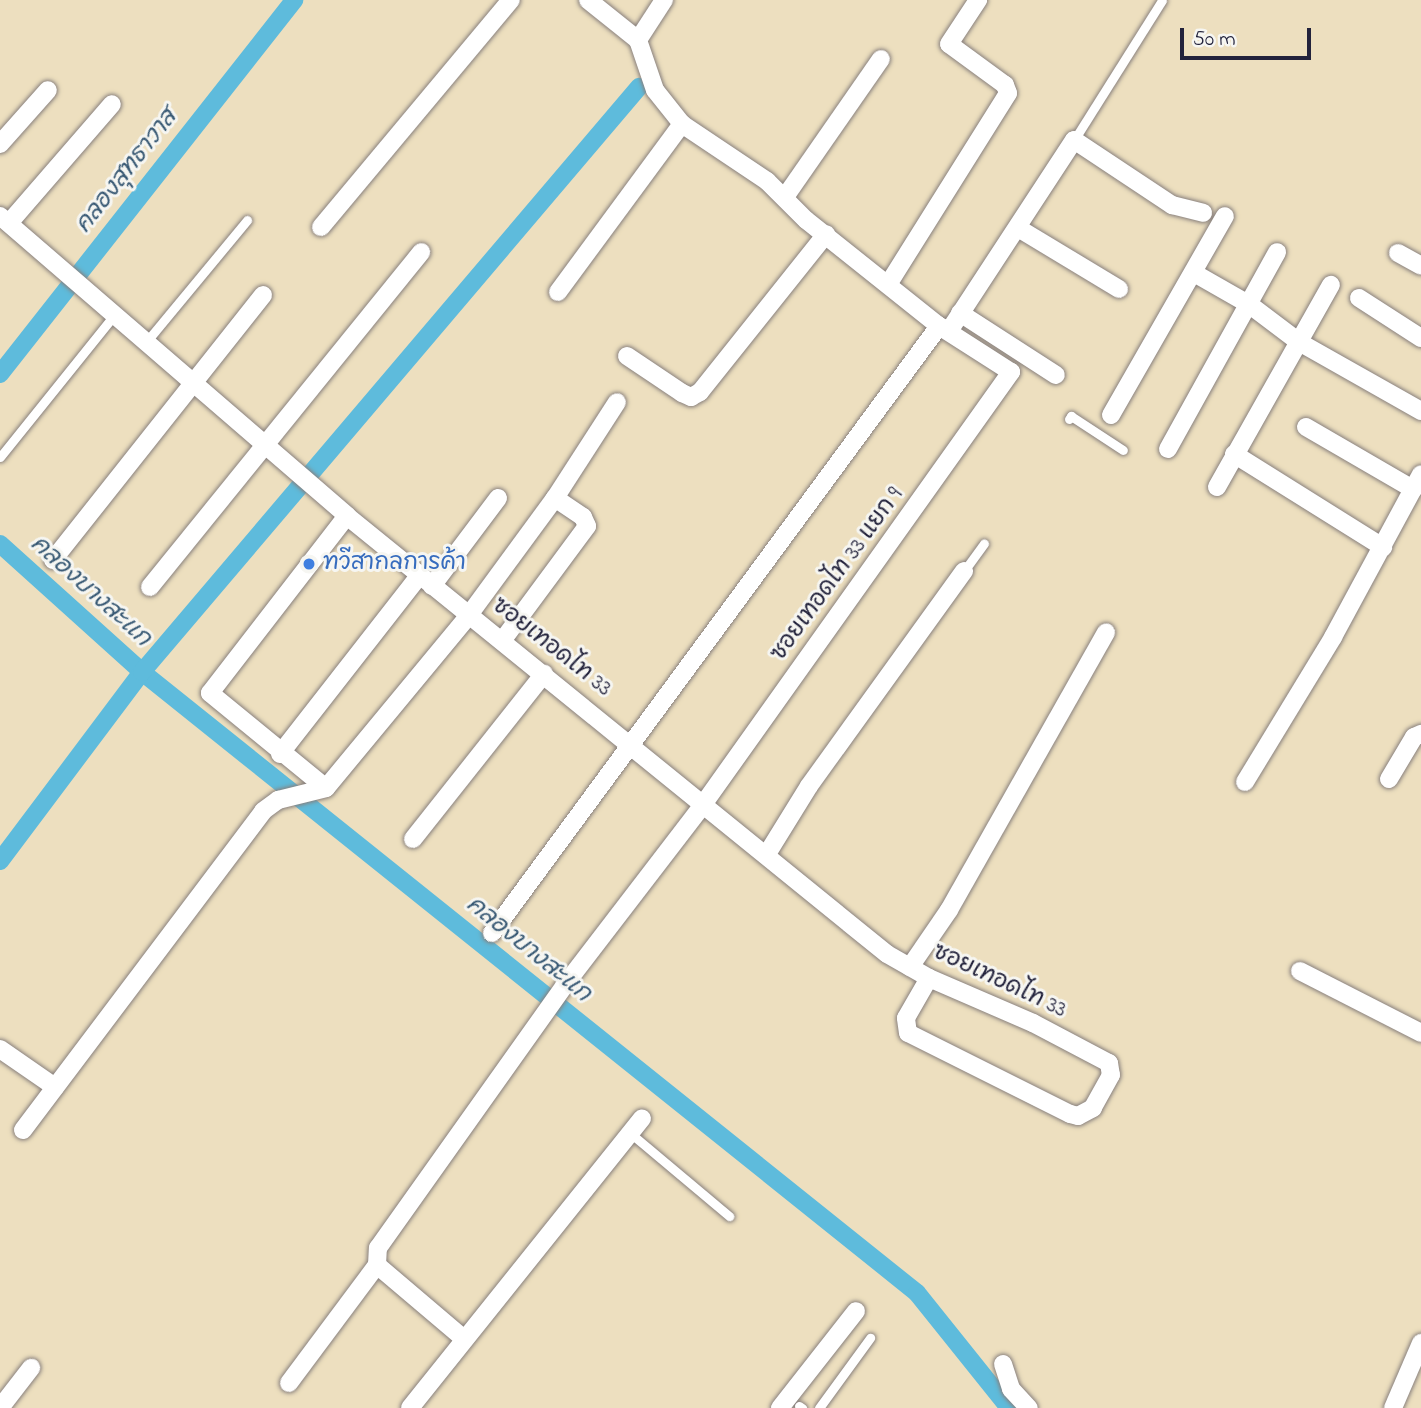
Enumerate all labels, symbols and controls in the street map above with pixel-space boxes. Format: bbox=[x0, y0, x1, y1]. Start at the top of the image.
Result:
scale bar bbox=[1183, 14, 1314, 58]
text: 50 m bbox=[1193, 25, 1236, 55]
water label: คลองสุทธาวาส bbox=[70, 105, 184, 239]
street label: ซอยเทอดไท 33 แยก 9 bbox=[766, 483, 910, 667]
water label: คลองบางสะแก bbox=[24, 530, 156, 654]
place label: ทวีสากลการค้า bbox=[323, 550, 466, 578]
marker: ทวีสากลการค้า bbox=[301, 556, 317, 572]
street label: ซอยเทอดไท 33 bbox=[486, 593, 616, 703]
water label: คลองบางสะแก bbox=[460, 891, 596, 1009]
street label: ซอยเทอดไท 33 bbox=[928, 939, 1070, 1025]

